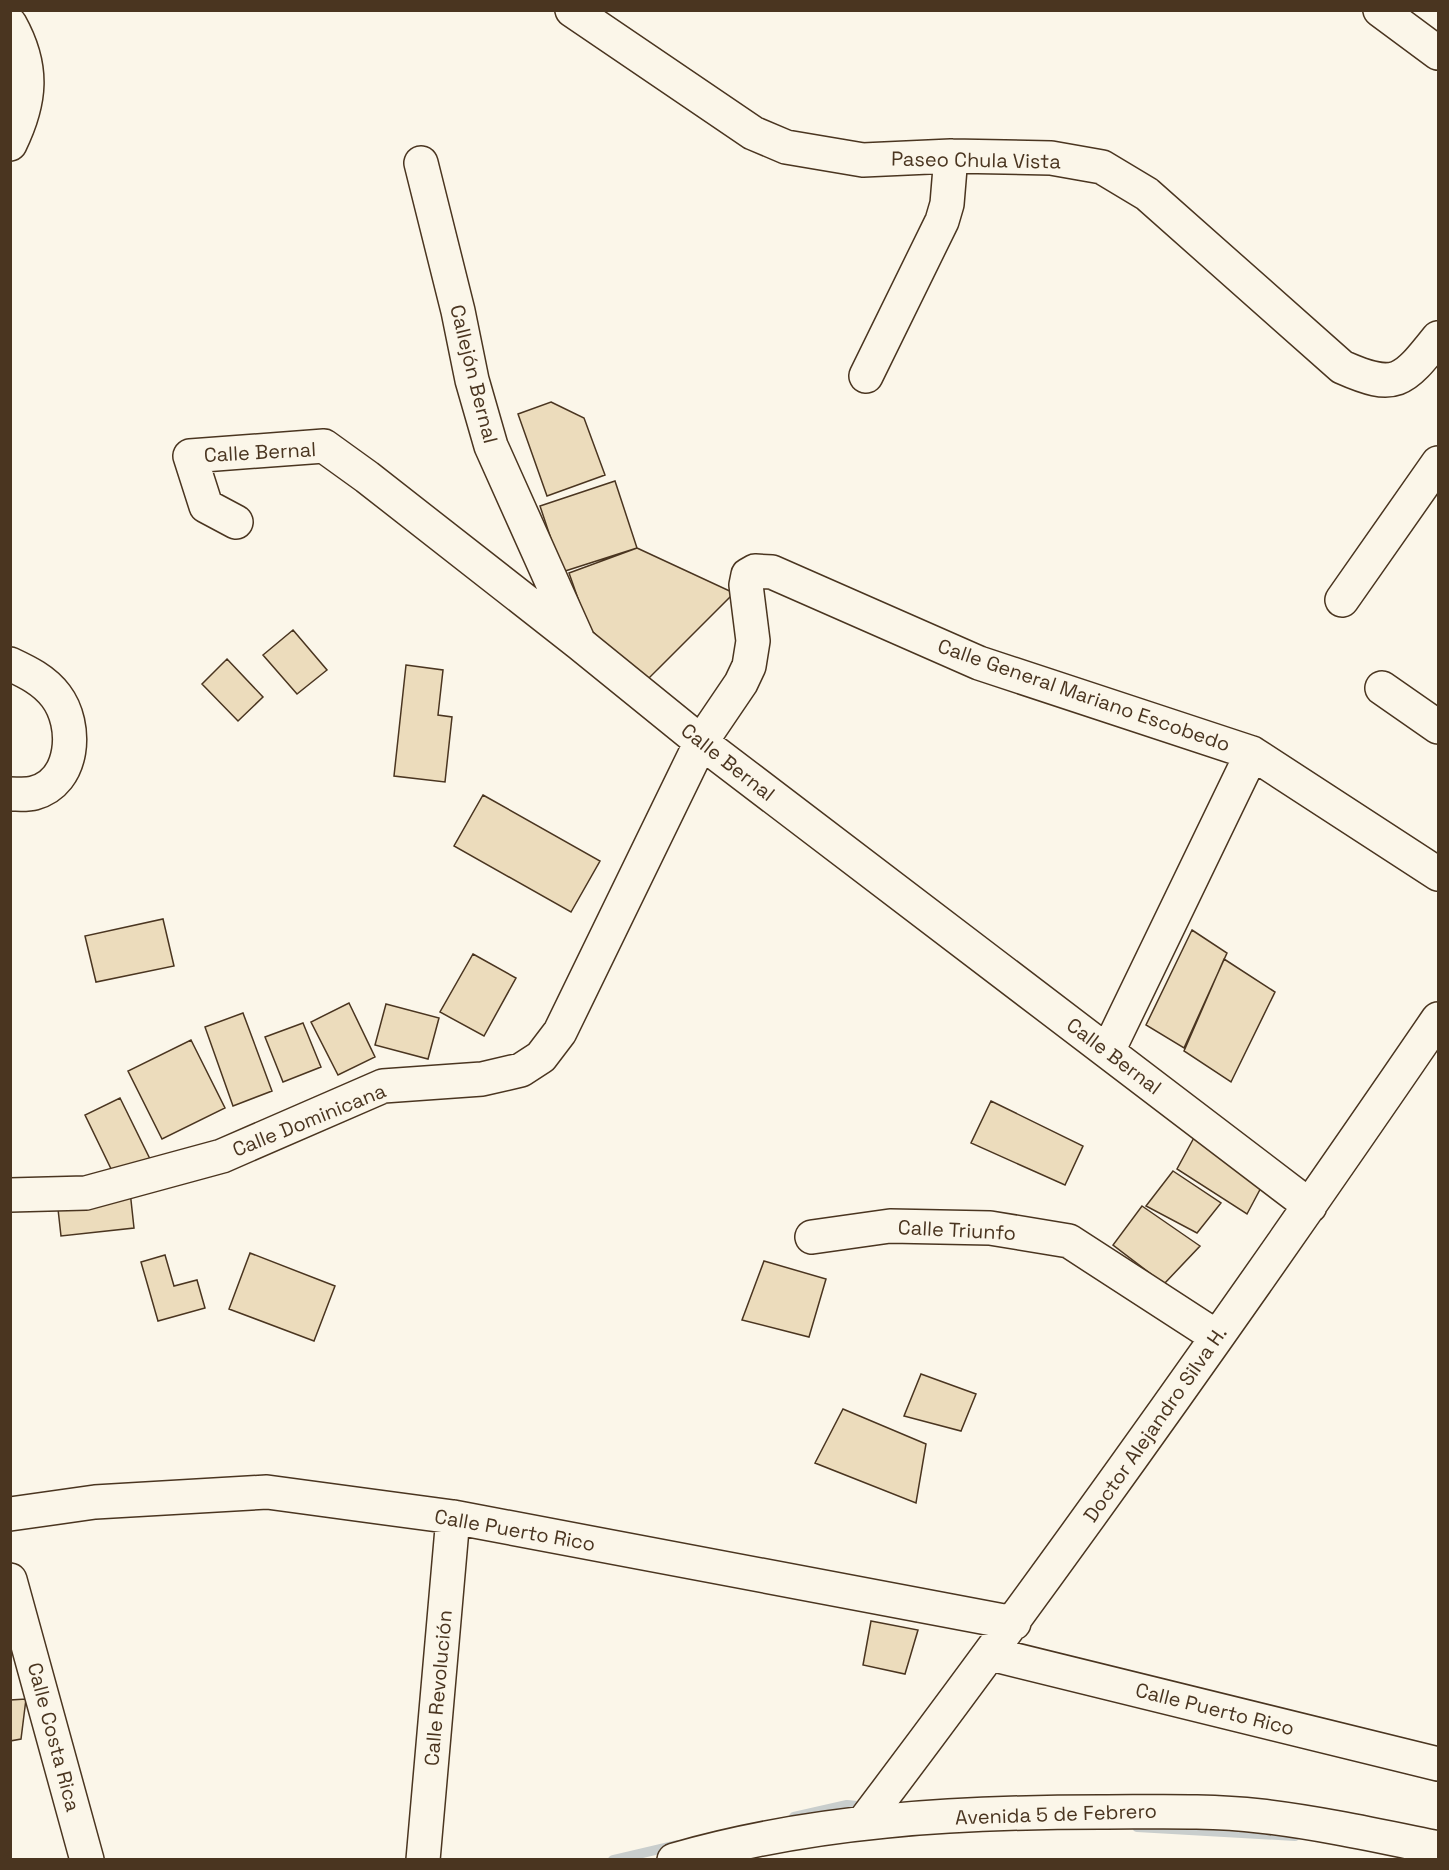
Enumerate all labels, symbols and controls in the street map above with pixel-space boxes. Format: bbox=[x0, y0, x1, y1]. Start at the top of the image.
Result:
street label: Paseo Chula Vista bbox=[891, 146, 1061, 174]
street label: Callejón Bernal bbox=[444, 302, 504, 446]
street label: Calle Bernal bbox=[203, 436, 317, 468]
street label: Calle General Mariano Escobedo bbox=[934, 633, 1234, 757]
street label: Calle Bernal bbox=[676, 717, 780, 807]
street label: Calle Bernal bbox=[1061, 1012, 1167, 1100]
street label: Calle Dominicana bbox=[228, 1077, 390, 1163]
street label: Calle Triunfo bbox=[897, 1214, 1017, 1246]
street label: Doctor Alejandro Silva H. bbox=[1077, 1321, 1233, 1527]
street label: Calle Puerto Rico bbox=[433, 1503, 597, 1557]
street label: Calle Revolución bbox=[418, 1609, 458, 1767]
street label: Calle Costa Rica bbox=[22, 1660, 86, 1814]
street label: Calle Puerto Rico bbox=[1133, 1677, 1297, 1741]
street label: Avenida 5 de Febrero bbox=[955, 1797, 1157, 1831]

